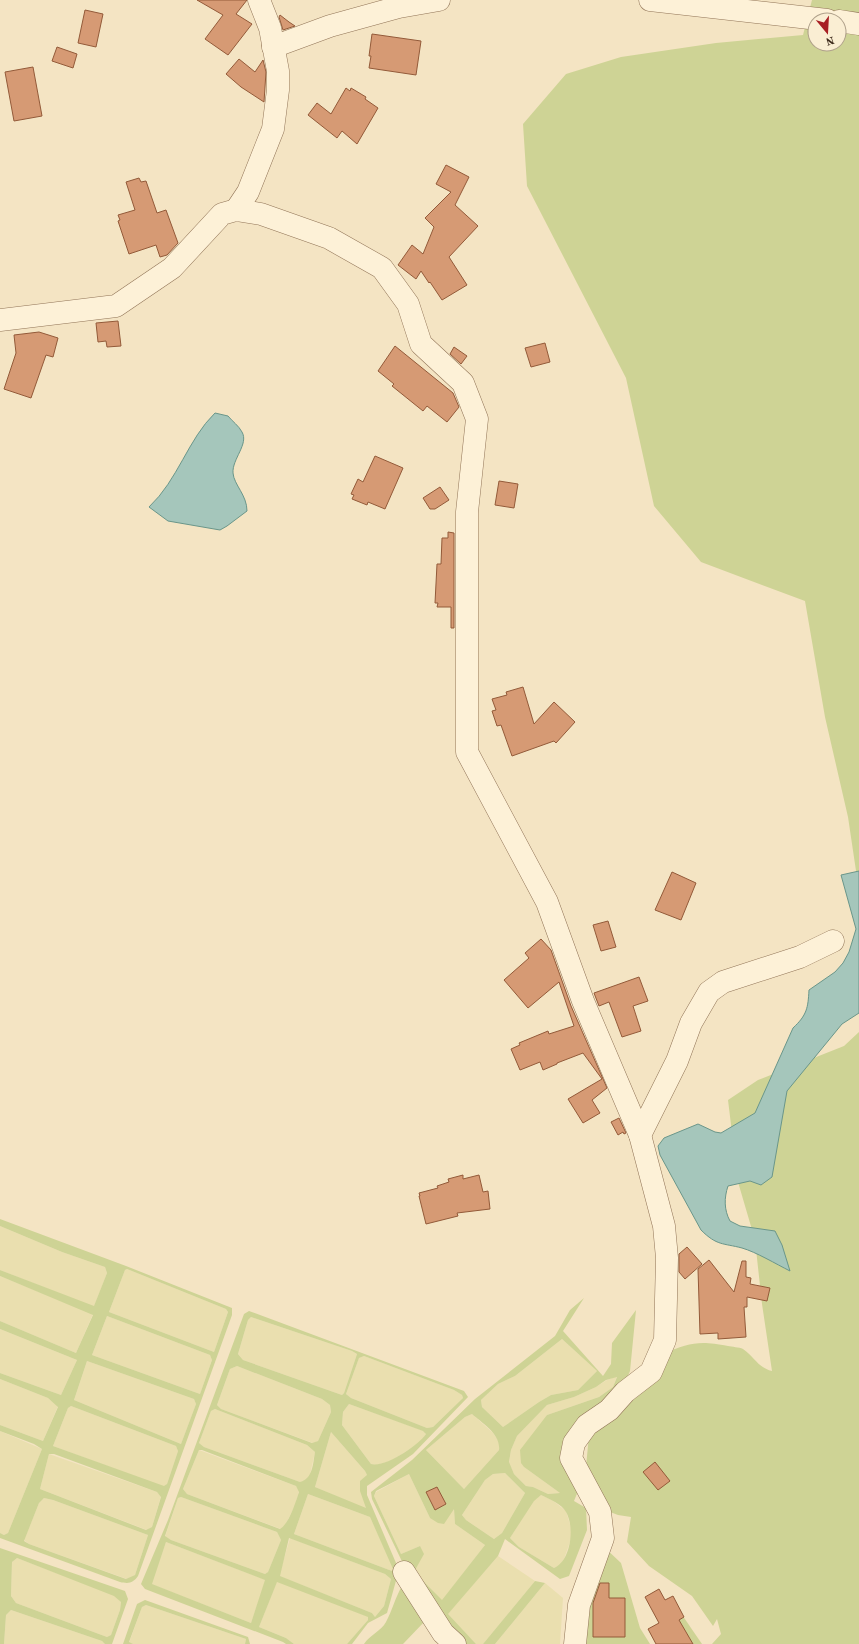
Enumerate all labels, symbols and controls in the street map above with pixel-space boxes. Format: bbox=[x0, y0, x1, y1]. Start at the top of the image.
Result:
north arrow bbox=[807, 12, 847, 52]
text: N bbox=[824, 33, 836, 49]

